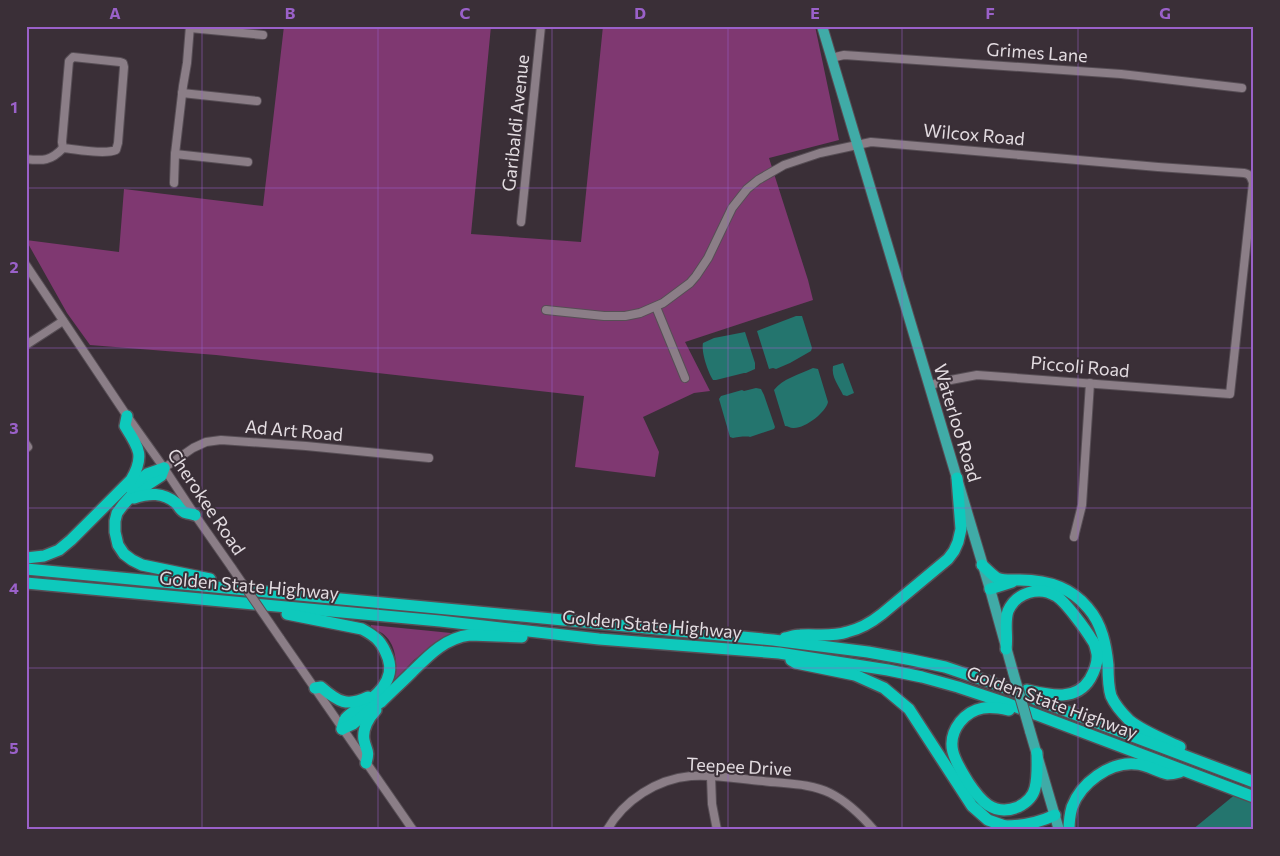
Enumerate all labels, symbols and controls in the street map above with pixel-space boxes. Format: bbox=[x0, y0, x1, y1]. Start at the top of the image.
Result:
text: A bbox=[109, 3, 121, 22]
text: B bbox=[285, 3, 296, 22]
text: C bbox=[460, 3, 471, 22]
text: D bbox=[634, 3, 646, 22]
text: E bbox=[810, 3, 820, 22]
text: F bbox=[985, 3, 995, 22]
text: G bbox=[1159, 3, 1171, 22]
street label: Grimes Lane bbox=[986, 37, 1088, 67]
street label: Garibaldi Avenue bbox=[497, 53, 533, 192]
text: 1 bbox=[10, 97, 18, 116]
street label: Wilcox Road bbox=[922, 119, 1026, 149]
text: 2 bbox=[9, 257, 19, 276]
street label: Piccoli Road bbox=[1030, 351, 1130, 381]
street label: Waterloo Road bbox=[930, 361, 986, 484]
street label: Ad Art Road bbox=[244, 415, 344, 445]
text: 3 bbox=[9, 418, 19, 437]
street label: Cherokee Road bbox=[163, 444, 251, 559]
street label: Golden State Highway bbox=[158, 566, 340, 604]
text: 4 bbox=[9, 578, 19, 597]
street label: Golden State Highway bbox=[561, 605, 743, 643]
street label: Golden State Highway bbox=[964, 661, 1141, 743]
text: 5 bbox=[9, 738, 19, 757]
street label: Teepee Drive bbox=[686, 752, 792, 780]

